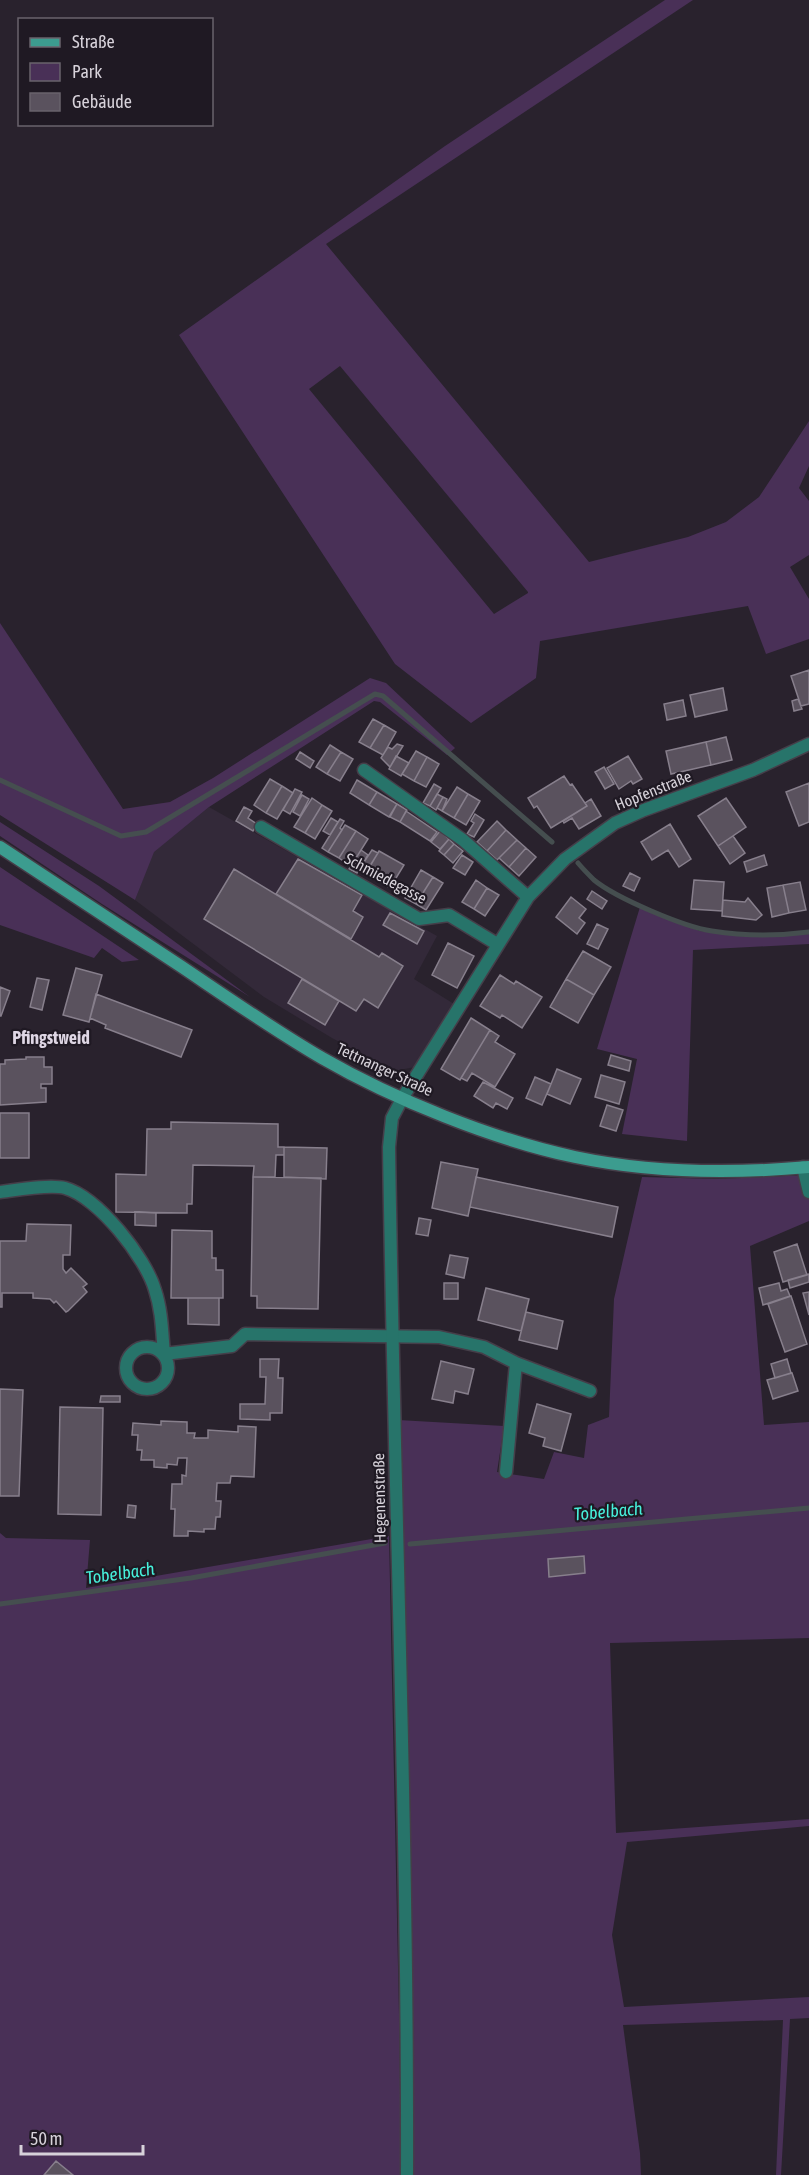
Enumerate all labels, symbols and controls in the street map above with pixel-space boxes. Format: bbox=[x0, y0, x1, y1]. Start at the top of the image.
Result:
legend bbox=[18, 18, 213, 126]
text: Straße bbox=[72, 31, 115, 52]
text: Park bbox=[72, 61, 102, 82]
text: Gebäude bbox=[72, 91, 132, 112]
street label: Hopfenstraße bbox=[612, 767, 694, 814]
street label: Schmiedegasse bbox=[341, 849, 430, 908]
district label: Pfingstweid bbox=[12, 1027, 90, 1048]
street label: Tettnanger Straße bbox=[334, 1039, 436, 1100]
street label: Hegenenstraße bbox=[369, 1453, 390, 1543]
water label: Tobelbach bbox=[573, 1498, 644, 1524]
water label: Tobelbach bbox=[84, 1558, 156, 1588]
scale bar bbox=[21, 2118, 142, 2156]
text: 50 m bbox=[30, 2128, 62, 2149]

